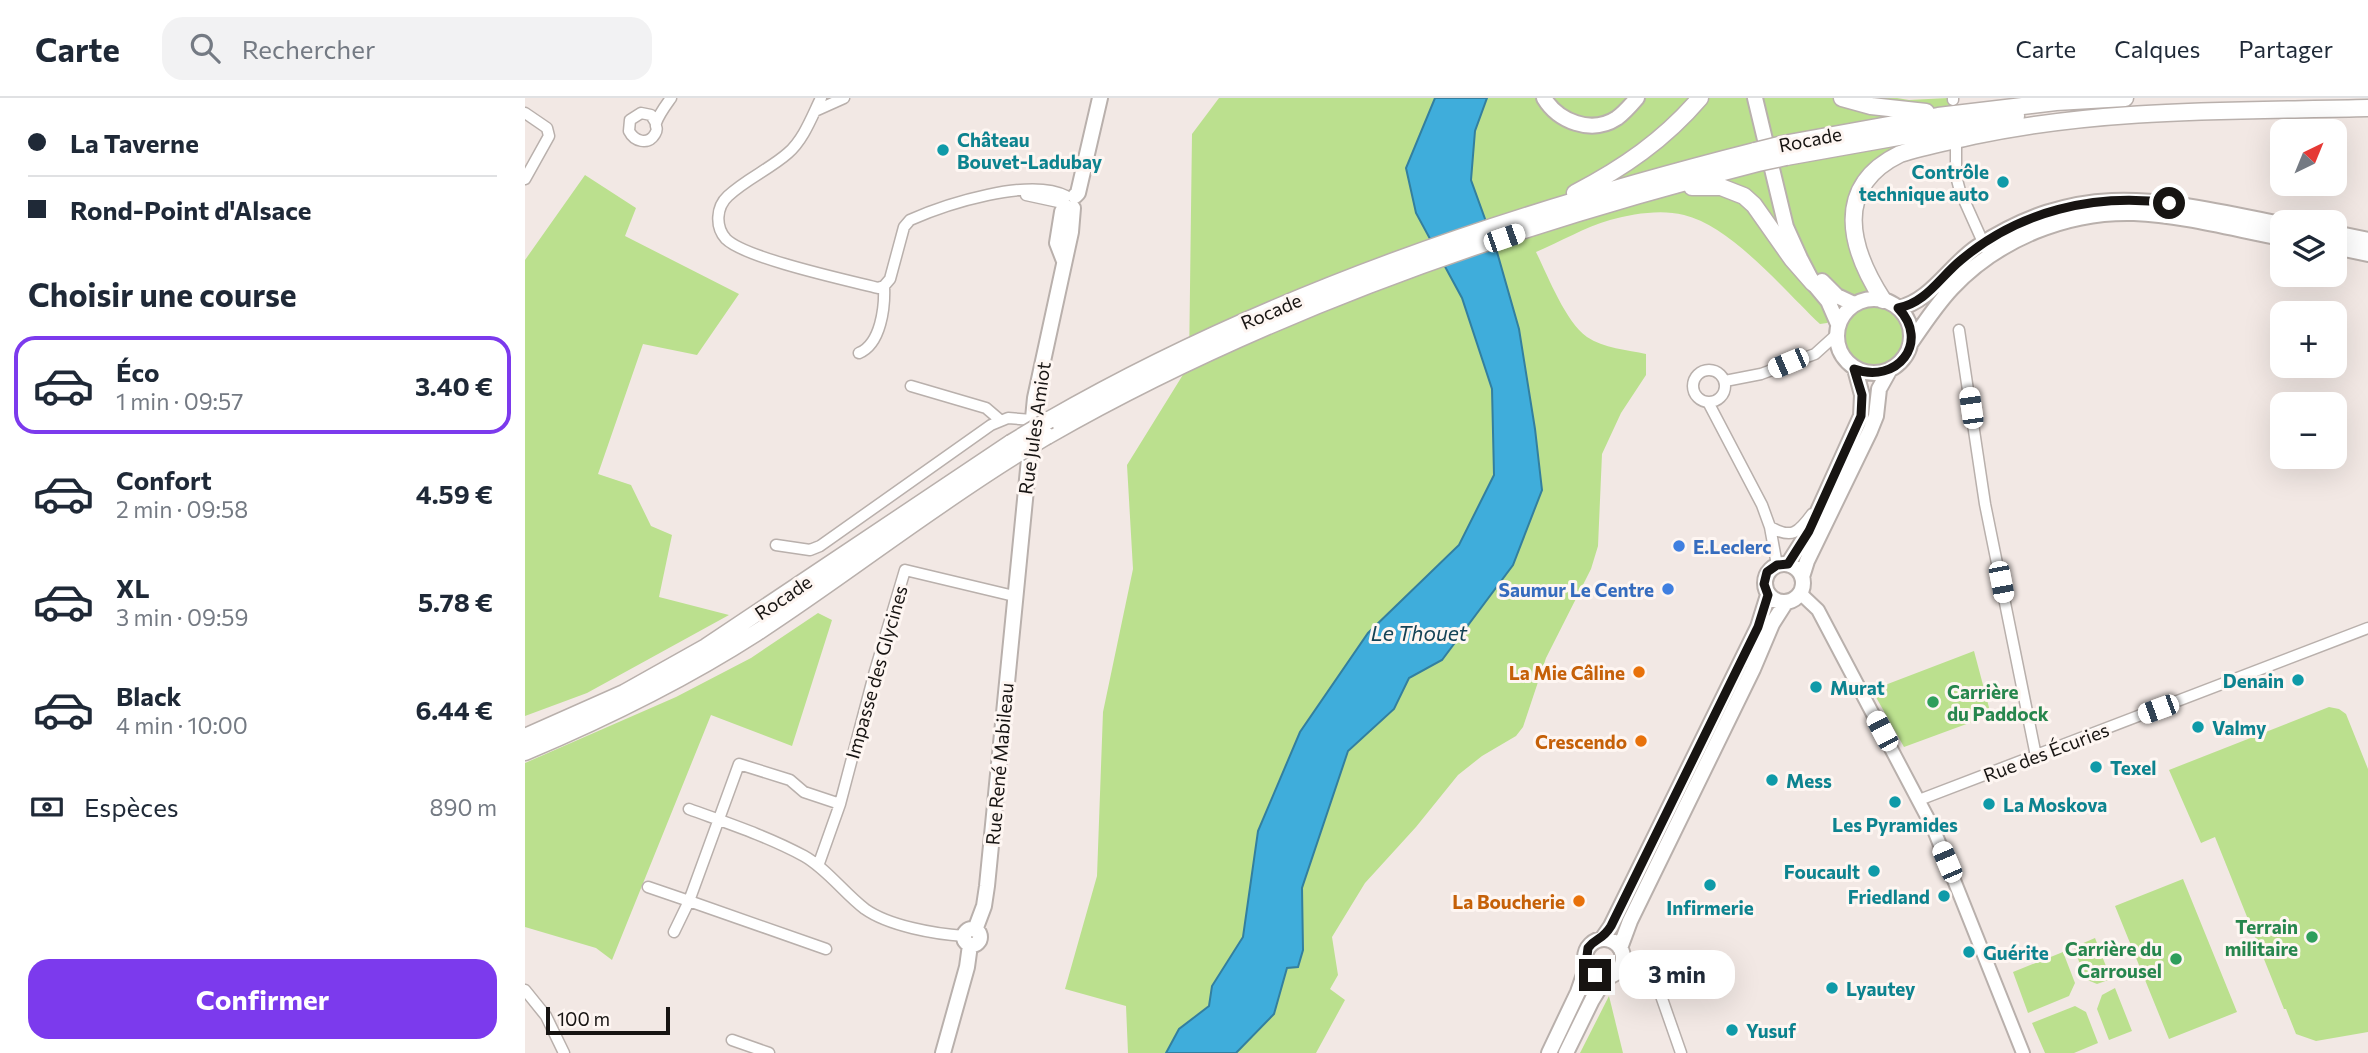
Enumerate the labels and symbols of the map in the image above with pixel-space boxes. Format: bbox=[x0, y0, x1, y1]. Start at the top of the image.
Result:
north arrow bbox=[2270, 119, 2347, 196]
street label: Rocade bbox=[1776, 122, 1844, 156]
place label: Château Bouvet-Ladubay bbox=[957, 128, 1103, 173]
marker: Château Bouvet-Ladubay bbox=[935, 142, 951, 158]
place label: Contrôle technique auto bbox=[1859, 160, 1989, 205]
marker: Contrôle technique auto bbox=[1995, 174, 2011, 190]
route start bbox=[2153, 187, 2185, 219]
car bbox=[1481, 221, 1528, 255]
street label: Rocade bbox=[1237, 288, 1305, 334]
car bbox=[1765, 345, 1812, 381]
street label: Rue Jules Amiot bbox=[1013, 360, 1055, 496]
car bbox=[1958, 386, 1985, 430]
place label: E.Leclerc bbox=[1693, 535, 1772, 558]
marker: E.Leclerc bbox=[1671, 538, 1687, 554]
car bbox=[1987, 559, 2016, 605]
street label: Rocade bbox=[750, 570, 816, 624]
place label: Saumur Le Centre bbox=[1499, 578, 1654, 601]
marker: Saumur Le Centre bbox=[1660, 581, 1676, 597]
street label: Impasse des Glycines bbox=[840, 583, 912, 761]
water label: Le Thouet bbox=[1371, 620, 1468, 645]
place label: La Mie Câline bbox=[1509, 661, 1625, 684]
marker: La Mie Câline bbox=[1631, 664, 1647, 680]
place label: Denain bbox=[2223, 669, 2284, 692]
marker: Denain bbox=[2290, 672, 2306, 688]
place label: Murat bbox=[1830, 676, 1885, 699]
marker: Murat bbox=[1808, 679, 1824, 695]
place label: Carrière du Paddock bbox=[1947, 680, 2049, 725]
street label: Rue René Mabileau bbox=[980, 682, 1018, 846]
car bbox=[2135, 692, 2182, 726]
marker: Carrière du Paddock bbox=[1925, 694, 1941, 710]
car bbox=[1863, 708, 1902, 754]
place label: Valmy bbox=[2212, 716, 2267, 739]
street label: Rue des Écuries bbox=[1980, 718, 2112, 786]
marker: Valmy bbox=[2190, 719, 2206, 735]
place label: Crescendo bbox=[1535, 730, 1627, 753]
marker: Crescendo bbox=[1633, 733, 1649, 749]
place label: Texel bbox=[2110, 756, 2156, 779]
marker: Texel bbox=[2088, 759, 2104, 775]
place label: Mess bbox=[1786, 769, 1832, 792]
marker: Mess bbox=[1764, 772, 1780, 788]
place label: La Moskova bbox=[2003, 793, 2107, 816]
marker: Les Pyramides bbox=[1887, 794, 1903, 810]
marker: La Moskova bbox=[1981, 796, 1997, 812]
place label: Les Pyramides bbox=[1832, 813, 1958, 836]
car bbox=[1930, 839, 1965, 885]
place label: Foucault bbox=[1784, 860, 1860, 883]
marker: Foucault bbox=[1866, 863, 1882, 879]
marker: Infirmerie bbox=[1702, 877, 1718, 893]
place label: Friedland bbox=[1848, 885, 1930, 908]
marker: Friedland bbox=[1936, 888, 1952, 904]
place label: La Boucherie bbox=[1452, 890, 1565, 913]
marker: La Boucherie bbox=[1571, 893, 1587, 909]
place label: Infirmerie bbox=[1666, 896, 1754, 919]
place label: Terrain militaire bbox=[2225, 915, 2298, 960]
marker: Terrain militaire bbox=[2304, 929, 2320, 945]
place label: Carrière du Carrousel bbox=[2065, 937, 2162, 982]
place label: Guérite bbox=[1983, 941, 2049, 964]
marker: Guérite bbox=[1961, 944, 1977, 960]
callout: 3 min bbox=[1619, 950, 1735, 1000]
marker: Carrière du Carrousel bbox=[2168, 951, 2184, 967]
route end bbox=[1579, 959, 1611, 991]
place label: Lyautey bbox=[1846, 977, 1916, 1000]
marker: Lyautey bbox=[1824, 980, 1840, 996]
scale bar bbox=[546, 1004, 670, 1036]
place label: Yusuf bbox=[1746, 1019, 1796, 1042]
marker: Yusuf bbox=[1724, 1022, 1740, 1038]

